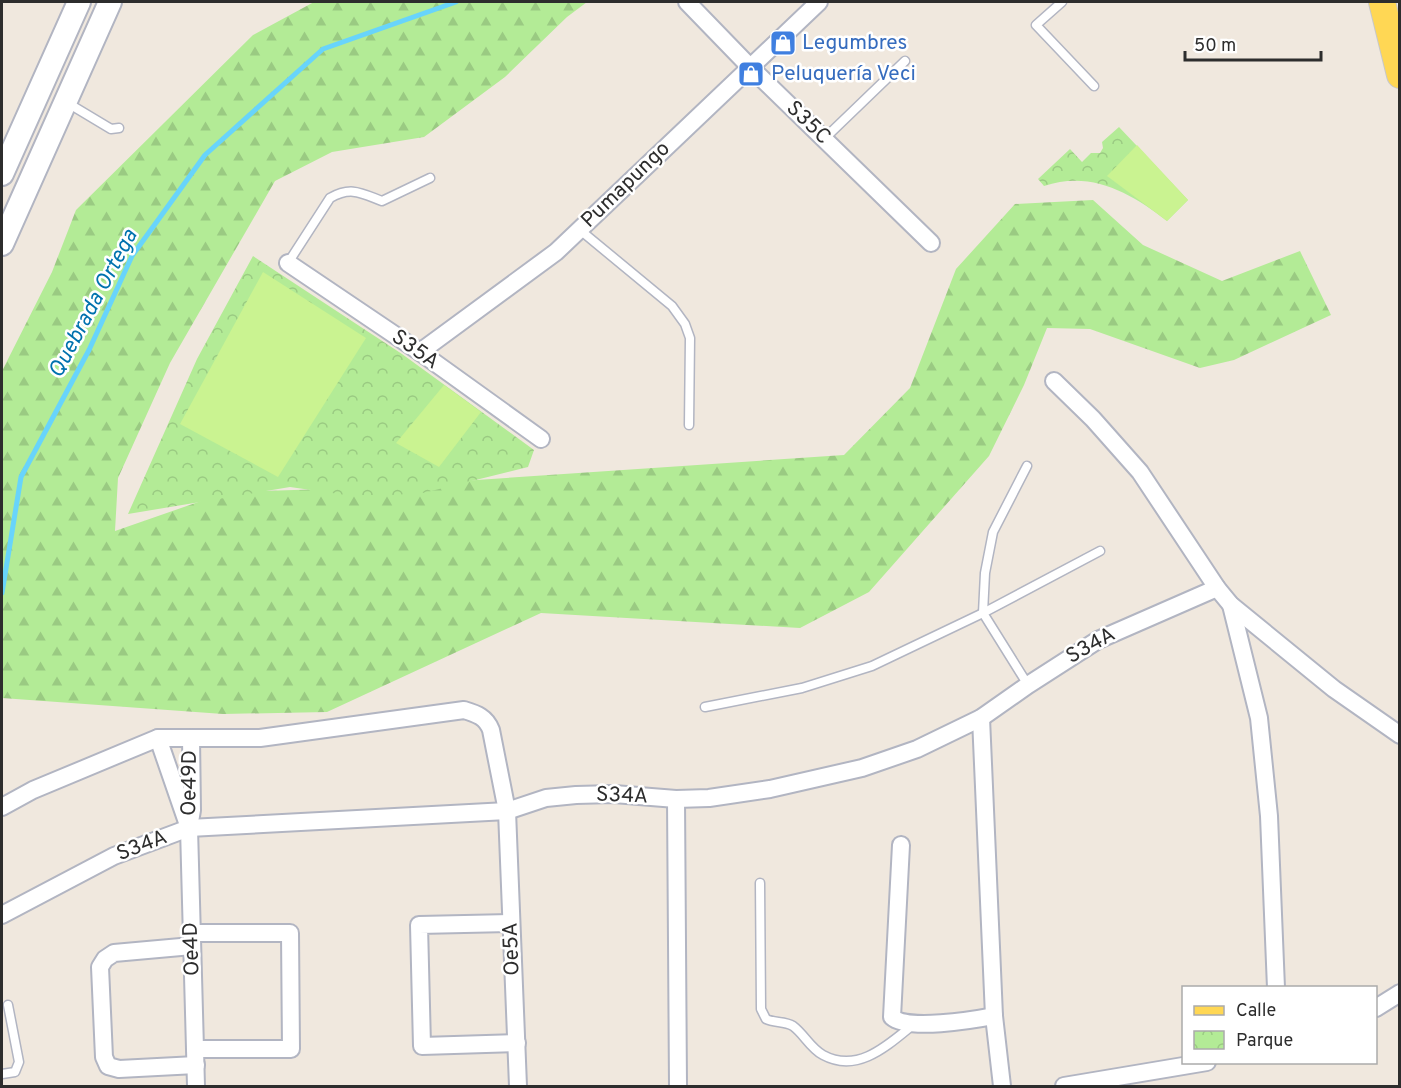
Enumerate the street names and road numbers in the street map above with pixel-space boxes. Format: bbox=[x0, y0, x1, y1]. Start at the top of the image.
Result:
street label: S35C bbox=[780, 95, 836, 151]
street label: Pumapungo bbox=[576, 136, 676, 234]
street label: S35A bbox=[386, 324, 444, 376]
street label: S34A bbox=[1062, 622, 1120, 670]
street label: Oe49D bbox=[176, 750, 204, 816]
street label: S34A bbox=[595, 782, 649, 810]
street label: S34A bbox=[113, 824, 171, 868]
street label: Oe4D bbox=[178, 922, 206, 976]
street label: Oe5A bbox=[498, 922, 526, 976]

